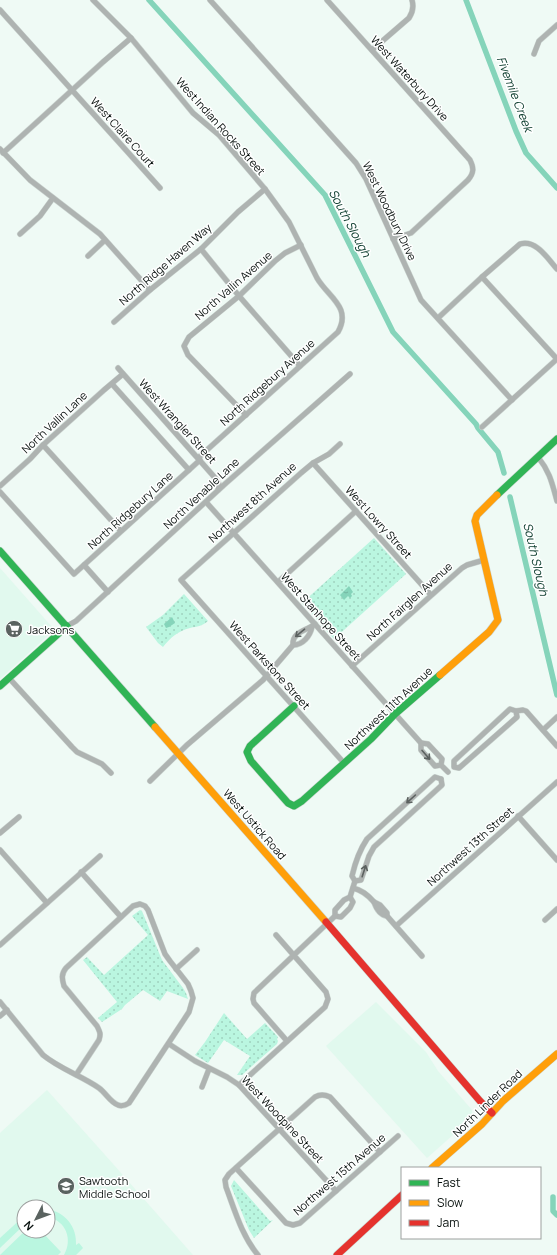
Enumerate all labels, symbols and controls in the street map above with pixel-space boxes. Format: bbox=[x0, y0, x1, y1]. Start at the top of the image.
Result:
street label: West Waterbury Drive bbox=[368, 32, 453, 124]
water label: Fivemile Creek bbox=[493, 54, 538, 136]
street label: West Indian Rocks Street bbox=[173, 74, 269, 178]
street label: West Claire Court bbox=[88, 94, 158, 170]
street label: West Woodbury Drive bbox=[360, 159, 421, 263]
water label: South Slough bbox=[325, 186, 375, 261]
street label: North Ridge Haven Way bbox=[116, 220, 214, 308]
street label: North Vallin Avenue bbox=[191, 247, 275, 323]
street label: North Ridgebury Avenue bbox=[216, 335, 318, 429]
street label: West Wrangler Street bbox=[136, 375, 220, 467]
street label: North Vallin Lane bbox=[18, 387, 90, 456]
street label: North Venable Lane bbox=[160, 454, 243, 532]
street label: Northwest 8th Avenue bbox=[205, 458, 299, 545]
street label: North Ridgebury Lane bbox=[84, 467, 176, 552]
street label: West Lowry Street bbox=[342, 482, 416, 562]
water label: South Slough bbox=[519, 521, 553, 598]
street label: North Fairglen Avenue bbox=[363, 558, 456, 644]
street label: West Stanhope Street bbox=[278, 569, 364, 663]
street label: West Parkstone Street bbox=[226, 618, 314, 712]
supermarket icon: Jacksons bbox=[4, 619, 24, 639]
place label: Jacksons bbox=[27, 622, 74, 637]
one-way arrow bbox=[294, 629, 305, 638]
street label: Northwest 11th Avenue bbox=[341, 663, 436, 753]
one-way arrow bbox=[421, 750, 430, 760]
street label: West Ustick Road bbox=[220, 786, 290, 862]
one-way arrow bbox=[406, 794, 416, 804]
street label: Northwest 13th Street bbox=[423, 803, 517, 889]
one-way arrow bbox=[361, 864, 368, 877]
street label: North Linder Road bbox=[449, 1066, 525, 1140]
street label: West Woodpine Street bbox=[239, 1072, 327, 1166]
street label: Northwest 15th Avenue bbox=[290, 1129, 389, 1218]
legend bbox=[401, 1167, 541, 1239]
place label: Sawtooth Middle School bbox=[79, 1173, 150, 1201]
text: Fast bbox=[437, 1174, 461, 1191]
school or university icon: Sawtooth Middle School bbox=[56, 1176, 76, 1196]
text: Slow bbox=[437, 1194, 463, 1211]
north arrow bbox=[16, 1199, 56, 1239]
text: Jam bbox=[437, 1214, 459, 1231]
text: N bbox=[20, 1218, 36, 1234]

